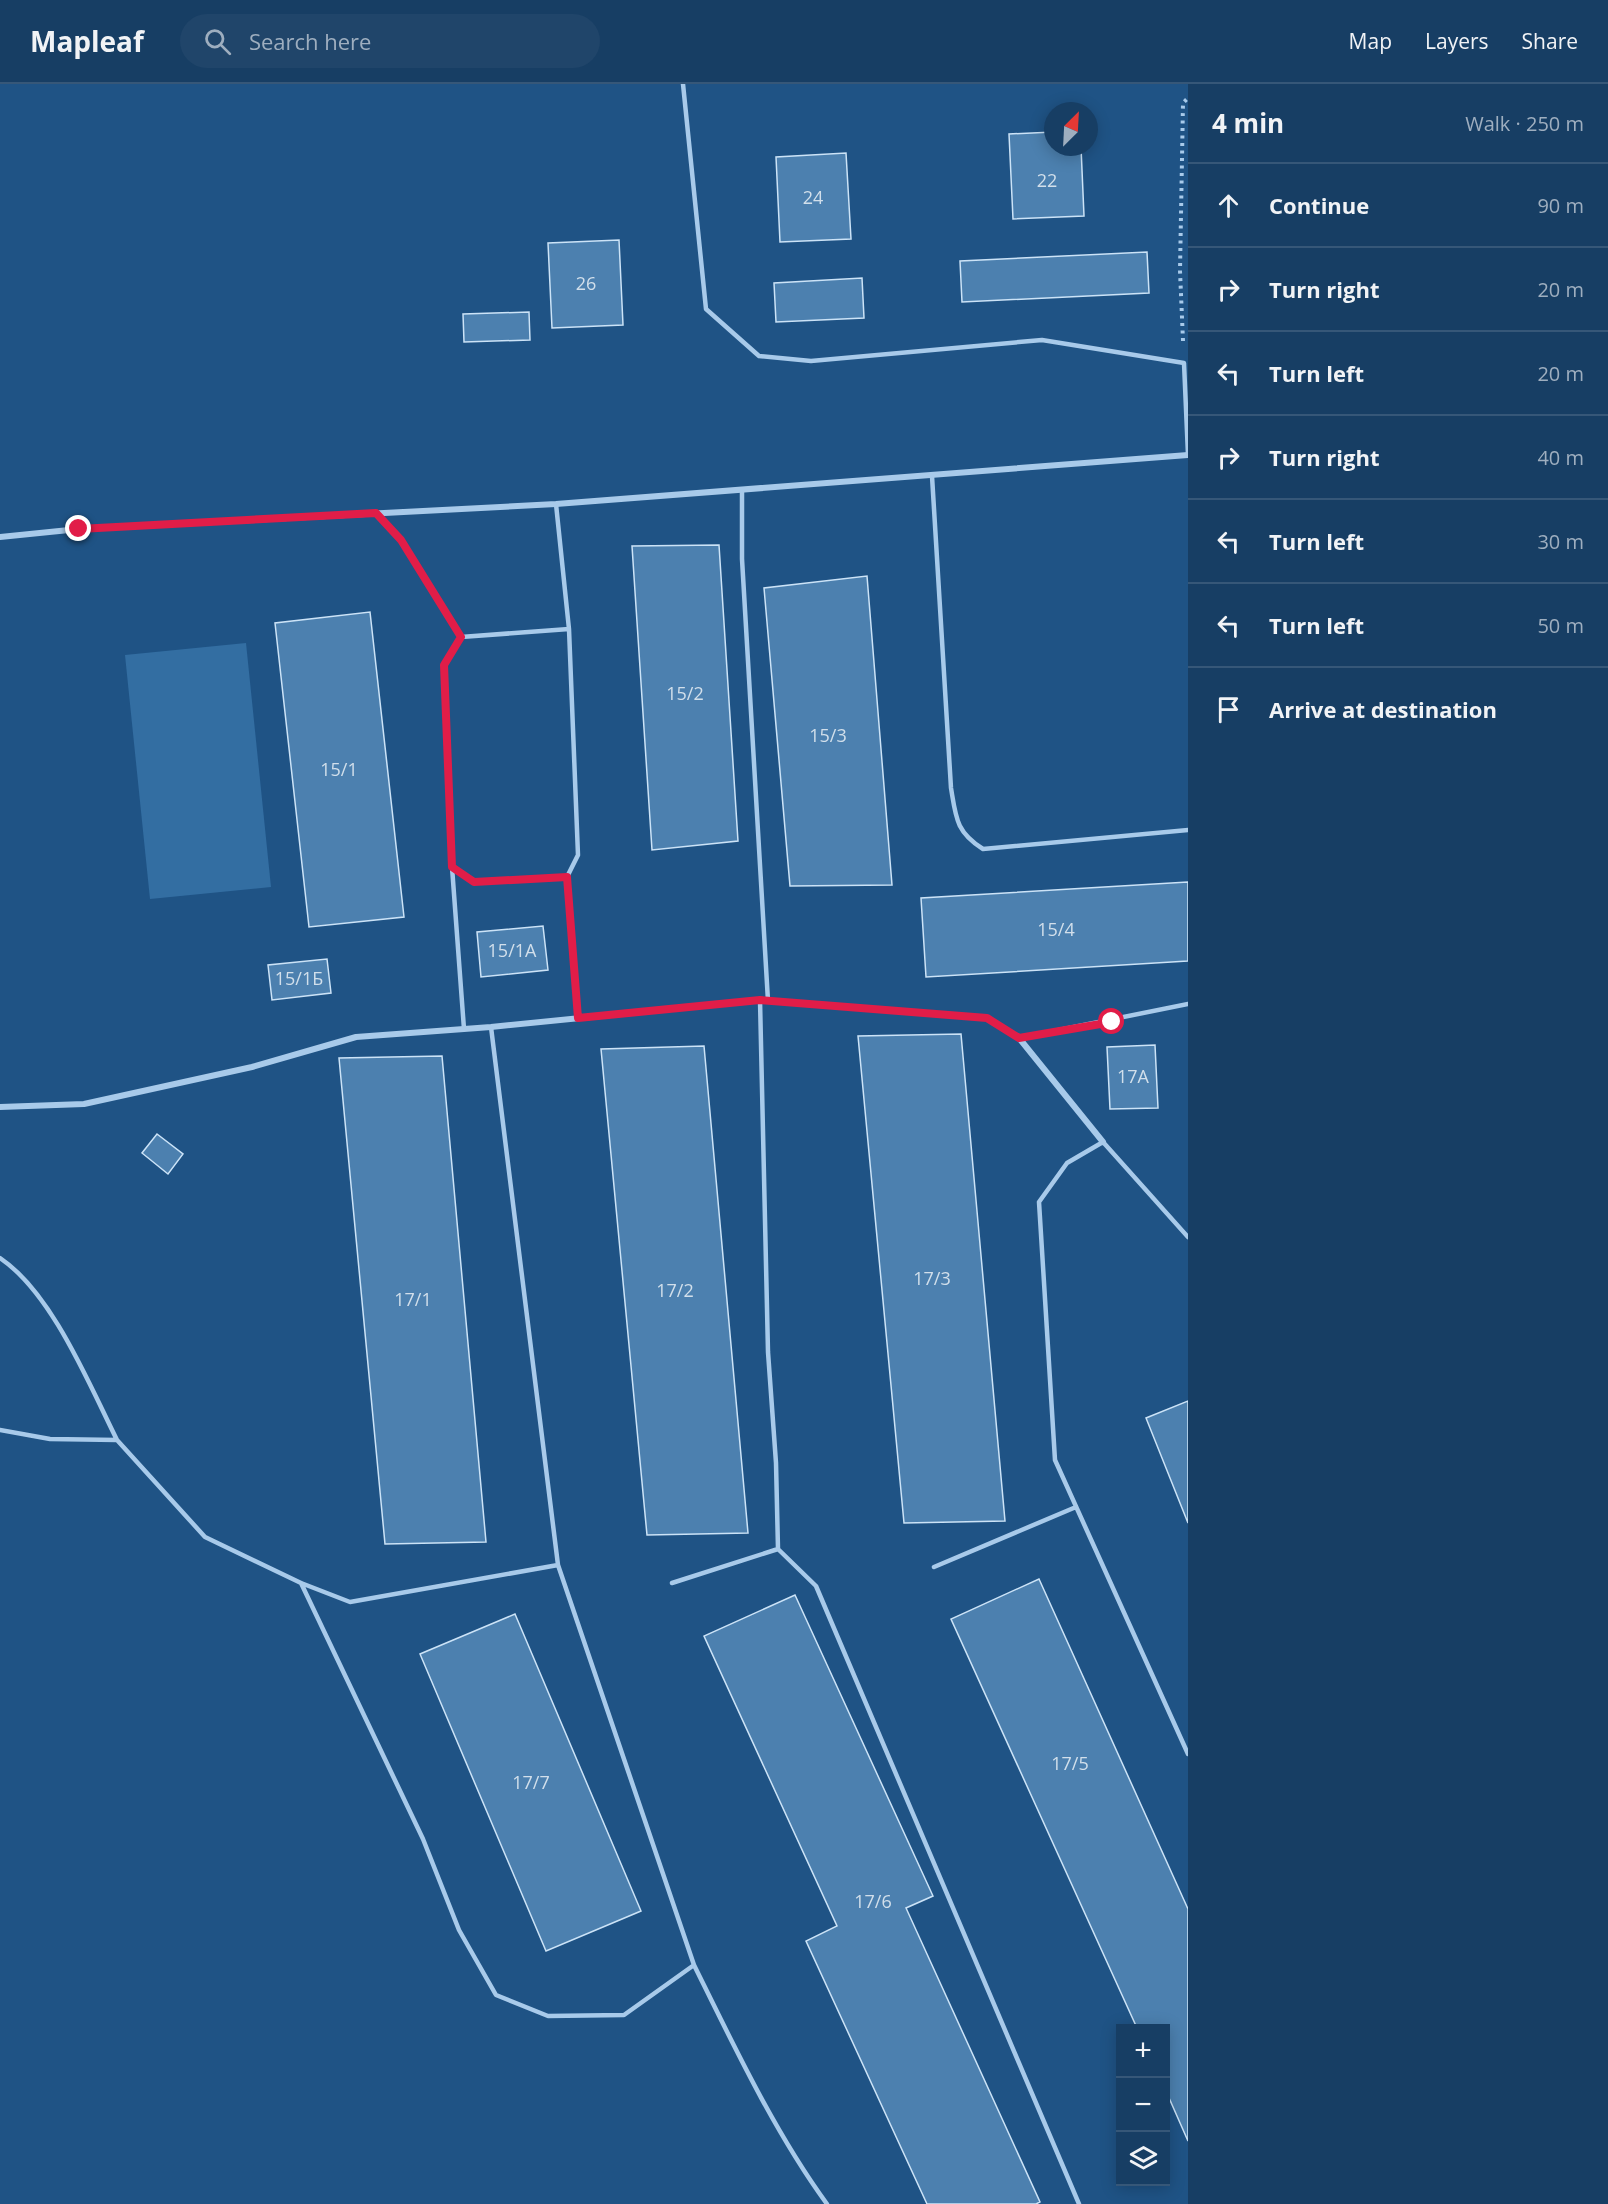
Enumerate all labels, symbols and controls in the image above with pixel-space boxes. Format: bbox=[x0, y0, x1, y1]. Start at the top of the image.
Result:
search box bbox=[180, 14, 600, 68]
text: Mapleaf bbox=[30, 22, 144, 60]
icon: search bbox=[201, 25, 234, 58]
text: Search here bbox=[249, 26, 371, 56]
text: Map bbox=[1349, 27, 1392, 55]
text: Layers bbox=[1425, 27, 1489, 55]
text: Share bbox=[1522, 27, 1578, 55]
north arrow bbox=[1044, 102, 1098, 156]
text: 4 min bbox=[1212, 105, 1284, 141]
text: Walk · 250 m bbox=[1465, 110, 1584, 137]
house number: 22 bbox=[1037, 168, 1057, 192]
house number: 24 bbox=[803, 185, 823, 209]
icon: ahead bbox=[1212, 189, 1245, 222]
text: Continue bbox=[1269, 190, 1369, 220]
text: 90 m bbox=[1537, 192, 1584, 219]
house number: 26 bbox=[576, 271, 596, 295]
icon: right bbox=[1212, 273, 1245, 306]
text: Turn right bbox=[1269, 274, 1380, 304]
text: 20 m bbox=[1537, 276, 1584, 303]
icon: left bbox=[1212, 357, 1245, 390]
text: Turn left bbox=[1269, 358, 1364, 388]
text: 20 m bbox=[1537, 360, 1584, 387]
icon: right bbox=[1212, 441, 1245, 474]
text: Turn right bbox=[1269, 442, 1380, 472]
text: 40 m bbox=[1537, 444, 1584, 471]
route end bbox=[65, 515, 91, 541]
icon: left bbox=[1212, 525, 1245, 558]
text: Turn left bbox=[1269, 526, 1364, 556]
text: 30 m bbox=[1537, 528, 1584, 555]
icon: left bbox=[1212, 609, 1245, 642]
text: Turn left bbox=[1269, 610, 1364, 640]
text: 50 m bbox=[1537, 612, 1584, 639]
house number: 15/2 bbox=[666, 681, 704, 705]
icon: arrive bbox=[1212, 693, 1245, 726]
text: Arrive at destination bbox=[1269, 694, 1497, 724]
house number: 15/3 bbox=[809, 723, 847, 747]
house number: 15/1 bbox=[320, 757, 358, 781]
house number: 15/4 bbox=[1037, 917, 1075, 941]
house number: 15/1А bbox=[488, 938, 537, 962]
house number: 15/1Б bbox=[275, 966, 323, 990]
route start bbox=[1098, 1008, 1124, 1034]
house number: 17А bbox=[1117, 1064, 1150, 1088]
house number: 17/3 bbox=[913, 1266, 951, 1290]
house number: 17/2 bbox=[656, 1278, 694, 1302]
house number: 17/1 bbox=[394, 1287, 432, 1311]
house number: 17/5 bbox=[1051, 1751, 1089, 1775]
house number: 17/7 bbox=[512, 1770, 550, 1794]
house number: 17/6 bbox=[854, 1889, 892, 1913]
map controls bbox=[1116, 2024, 1170, 2186]
button: + bbox=[1116, 2024, 1170, 2078]
button: − bbox=[1116, 2078, 1170, 2132]
button: layers bbox=[1116, 2132, 1170, 2186]

